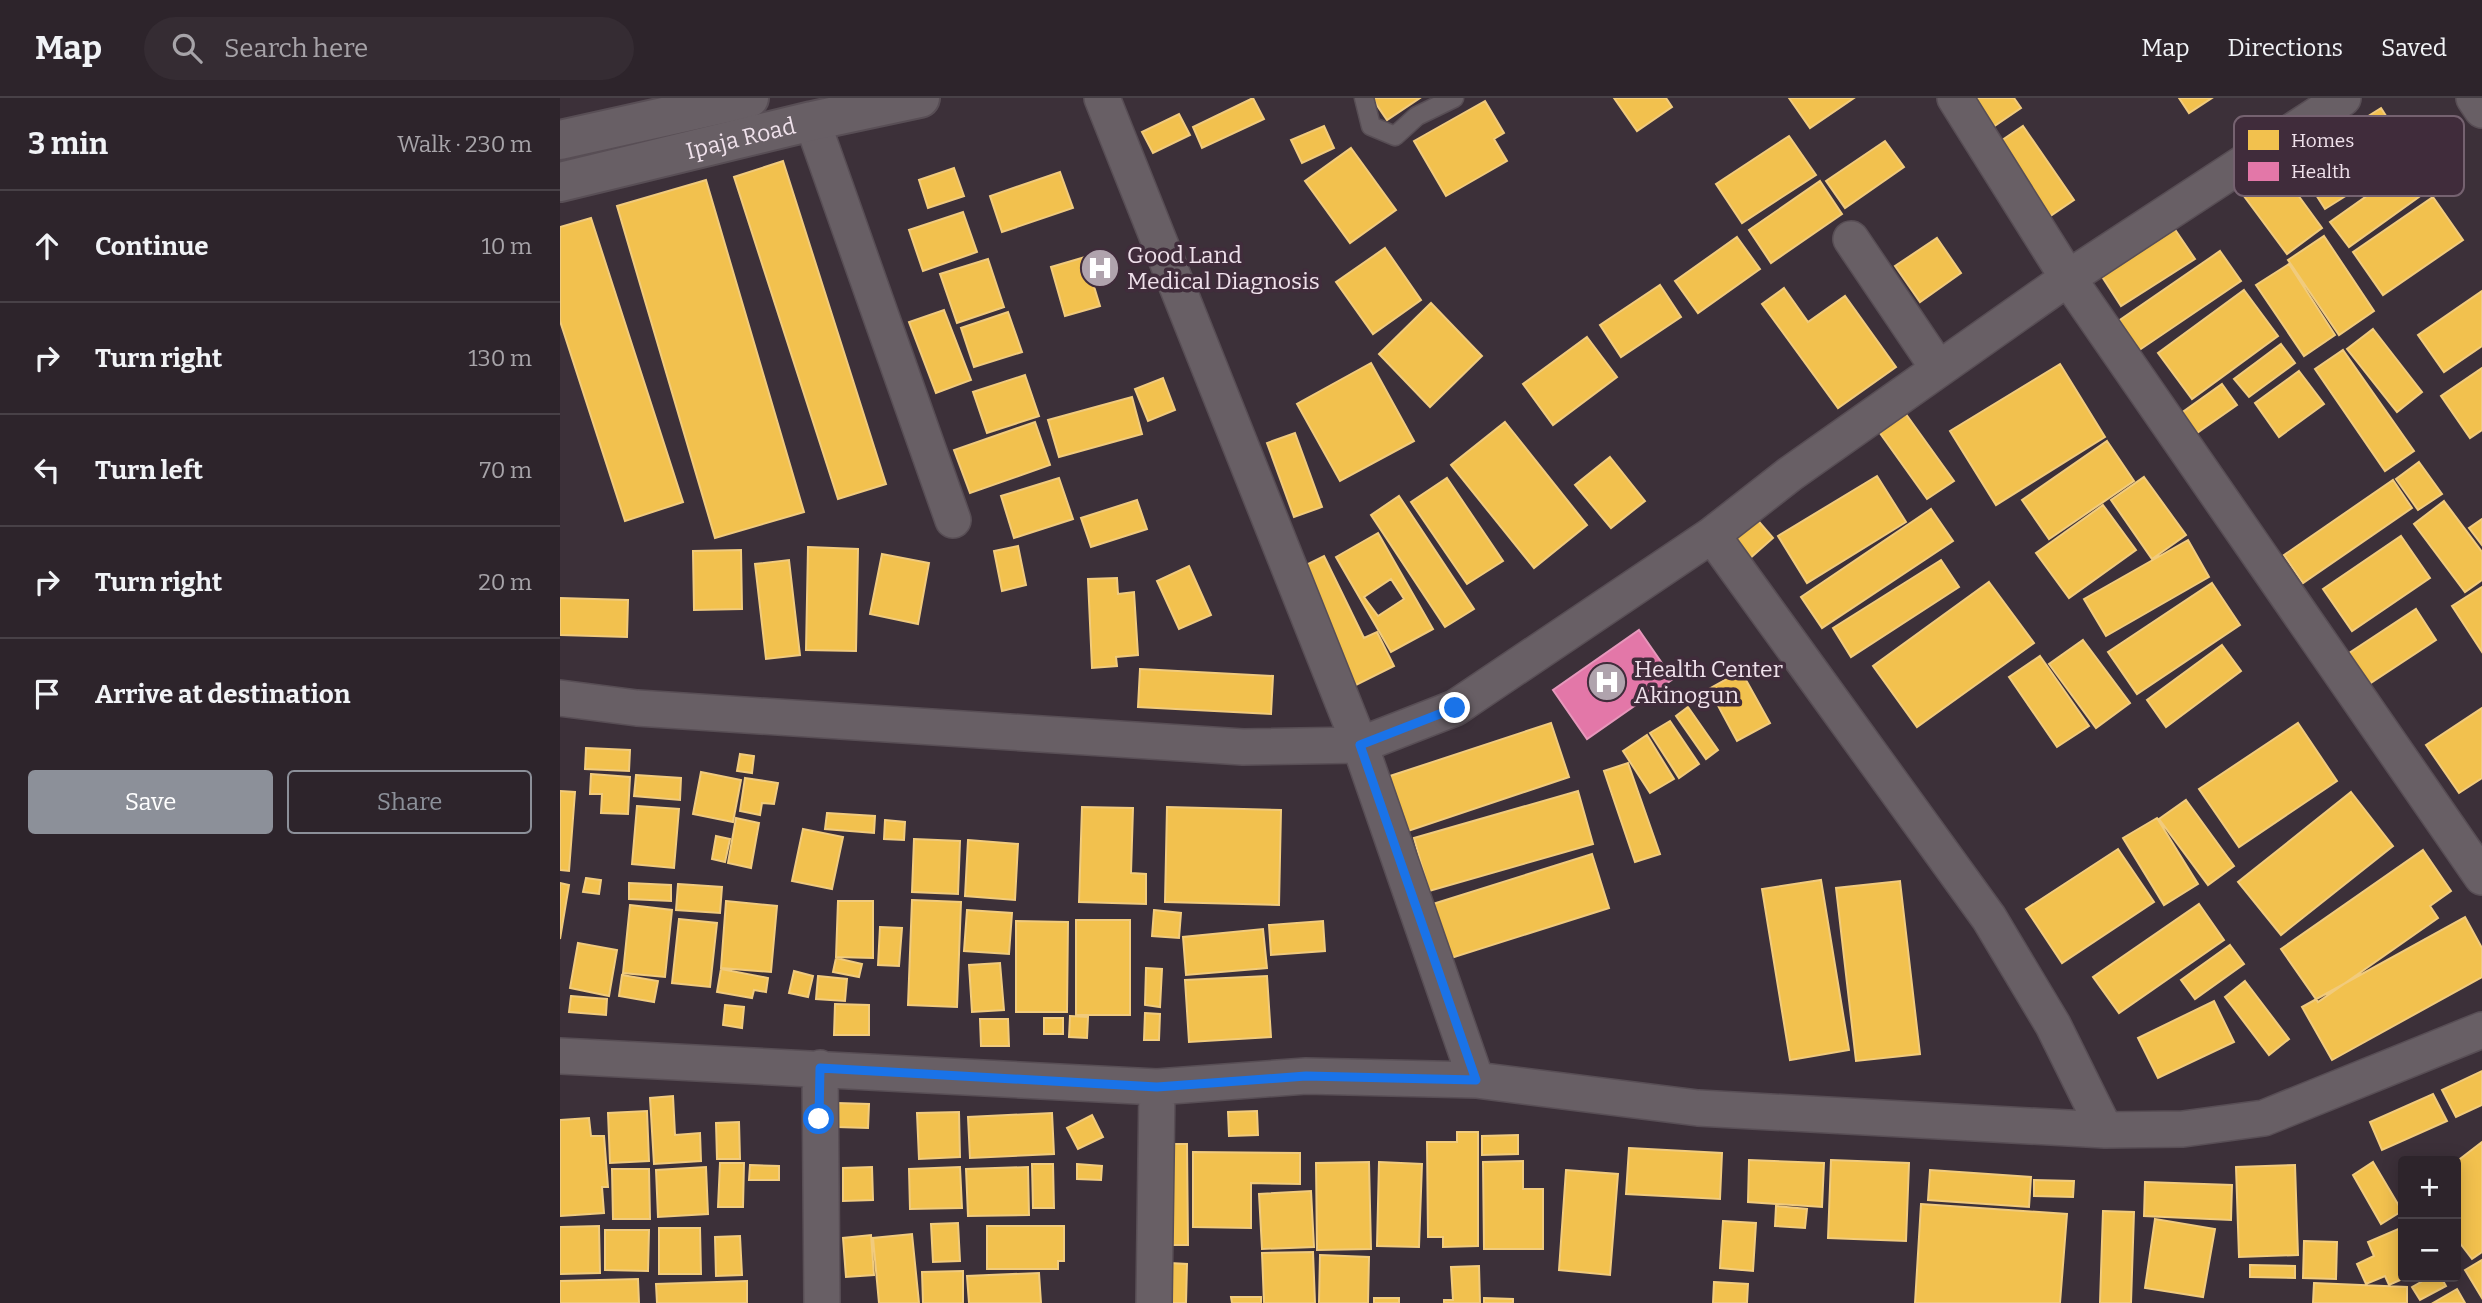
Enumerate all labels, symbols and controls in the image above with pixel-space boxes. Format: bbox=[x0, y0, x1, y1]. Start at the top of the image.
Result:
search box bbox=[144, 17, 634, 80]
text: Map bbox=[35, 28, 102, 68]
icon: search bbox=[168, 29, 206, 67]
text: Search here bbox=[224, 33, 368, 64]
text: Map bbox=[2141, 34, 2190, 62]
text: Directions bbox=[2228, 34, 2343, 62]
text: Saved bbox=[2381, 34, 2447, 62]
street label: Ipaja Road bbox=[683, 111, 799, 165]
legend bbox=[2234, 116, 2464, 196]
text: 3 min bbox=[28, 126, 108, 162]
text: Homes bbox=[2291, 129, 2354, 152]
text: Walk · 230 m bbox=[397, 130, 532, 158]
text: Health bbox=[2291, 160, 2351, 183]
icon: ahead bbox=[28, 227, 66, 265]
text: Continue bbox=[95, 231, 209, 262]
text: 10 m bbox=[481, 232, 532, 260]
place label: Good Land Medical Diagnosis bbox=[1127, 241, 1320, 295]
hospital icon: Good Land Medical Diagnosis bbox=[1079, 247, 1121, 289]
icon: right bbox=[28, 339, 66, 377]
text: Turn right bbox=[95, 343, 222, 374]
text: 130 m bbox=[468, 344, 532, 372]
icon: left bbox=[28, 451, 66, 489]
text: Turn left bbox=[95, 455, 203, 486]
text: 70 m bbox=[480, 456, 532, 484]
icon: right bbox=[28, 563, 66, 601]
text: Turn right bbox=[95, 567, 222, 598]
text: 20 m bbox=[478, 568, 532, 596]
place label: Health Center Akinogun bbox=[1634, 655, 1783, 709]
hospital icon: Health Center Akinogun bbox=[1586, 661, 1628, 703]
icon: arrive bbox=[28, 675, 66, 713]
text: Arrive at destination bbox=[95, 679, 350, 710]
route end bbox=[1439, 692, 1470, 723]
button: Save bbox=[28, 770, 273, 834]
button: Share bbox=[287, 770, 532, 834]
route start bbox=[803, 1103, 834, 1134]
map controls bbox=[2398, 1156, 2461, 1282]
button: + bbox=[2398, 1156, 2461, 1219]
button: − bbox=[2398, 1219, 2461, 1282]

